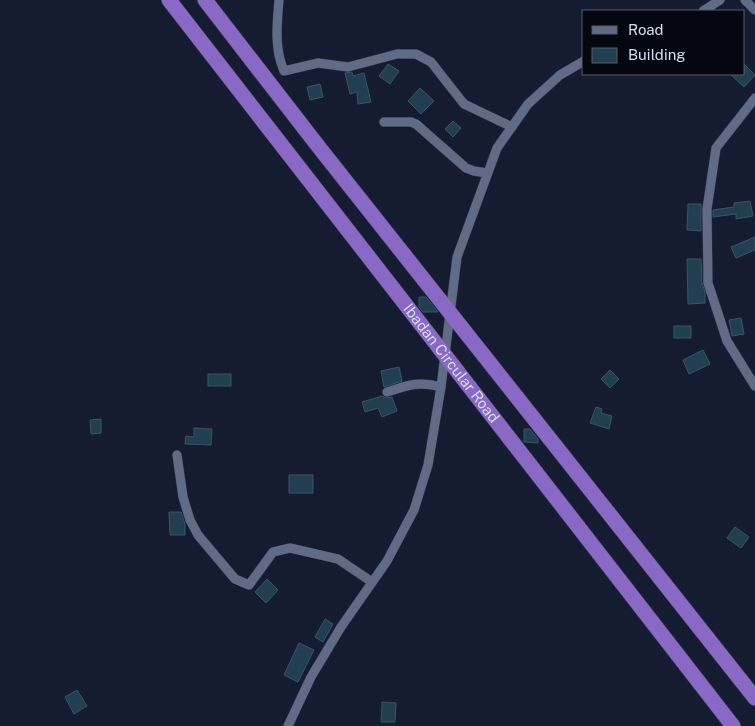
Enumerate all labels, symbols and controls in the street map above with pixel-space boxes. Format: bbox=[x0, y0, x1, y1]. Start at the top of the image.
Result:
legend bbox=[582, 10, 745, 75]
text: Road bbox=[628, 21, 664, 38]
text: Building bbox=[628, 46, 686, 63]
street label: Ibadan Circular Road bbox=[400, 300, 503, 426]

